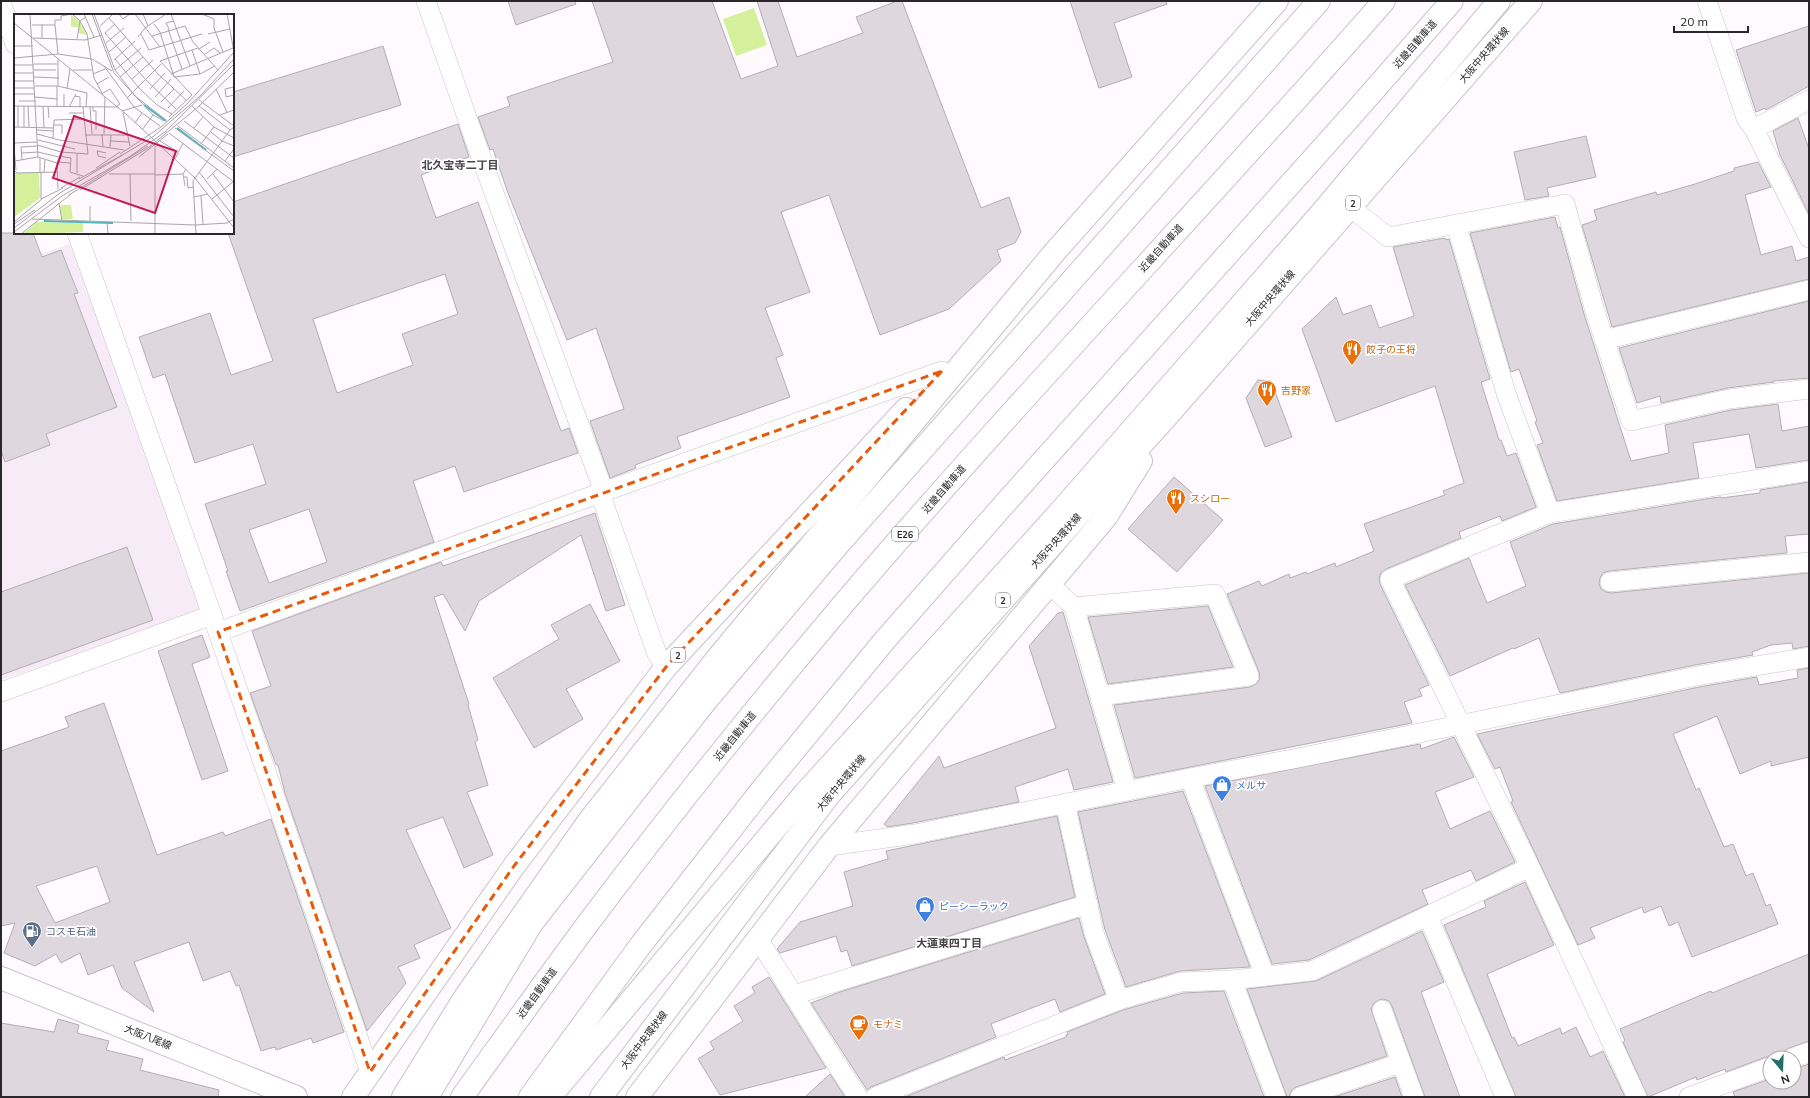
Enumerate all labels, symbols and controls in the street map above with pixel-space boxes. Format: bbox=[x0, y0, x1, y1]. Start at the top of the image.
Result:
scale bar bbox=[1674, 8, 1748, 34]
inset map bbox=[14, 14, 234, 234]
text: 20 m bbox=[1680, 14, 1708, 29]
street label: 近畿自動車道 bbox=[1390, 17, 1440, 71]
street label: 大阪中央環状線 bbox=[1456, 24, 1512, 86]
district label: 北久宝寺二丁目 bbox=[422, 158, 499, 172]
road number: 2 bbox=[1346, 196, 1360, 210]
street label: 近畿自動車道 bbox=[1136, 221, 1186, 275]
street label: 大阪中央環状線 bbox=[1242, 267, 1298, 329]
restaurant icon: 餃子の王将 bbox=[1341, 338, 1363, 366]
place label: 餃子の王将 bbox=[1366, 343, 1416, 356]
restaurant icon: 吉野家 bbox=[1256, 379, 1278, 407]
place label: 吉野家 bbox=[1281, 384, 1311, 397]
street label: 近畿自動車道 bbox=[919, 462, 969, 516]
restaurant icon: スシロー bbox=[1165, 487, 1187, 515]
place label: スシロー bbox=[1190, 492, 1230, 505]
street label: 大阪中央環状線 bbox=[1028, 511, 1084, 571]
road number: E26 bbox=[892, 527, 918, 541]
road number: 2 bbox=[996, 593, 1010, 607]
road number: 2 bbox=[671, 648, 685, 662]
street label: 近畿自動車道 bbox=[711, 709, 759, 763]
street label: 大阪中央環状線 bbox=[814, 752, 868, 814]
shop icon: メルサ bbox=[1211, 774, 1233, 802]
place label: メルサ bbox=[1236, 779, 1266, 792]
shop icon: ピーシーラック bbox=[914, 895, 936, 923]
place label: ピーシーラック bbox=[939, 900, 1009, 913]
fuel station icon: コスモ石油 bbox=[21, 920, 43, 948]
place label: コスモ石油 bbox=[46, 925, 96, 938]
district label: 大蓮東四丁目 bbox=[916, 936, 982, 950]
street label: 近畿自動車道 bbox=[514, 965, 560, 1021]
street label: 大阪中央環状線 bbox=[618, 1008, 670, 1072]
cafe icon: モナミ bbox=[848, 1013, 870, 1041]
place label: モナミ bbox=[873, 1018, 903, 1031]
street label: 大阪八尾線 bbox=[122, 1022, 174, 1052]
north arrow bbox=[1762, 1050, 1802, 1090]
text: N bbox=[1779, 1071, 1791, 1087]

